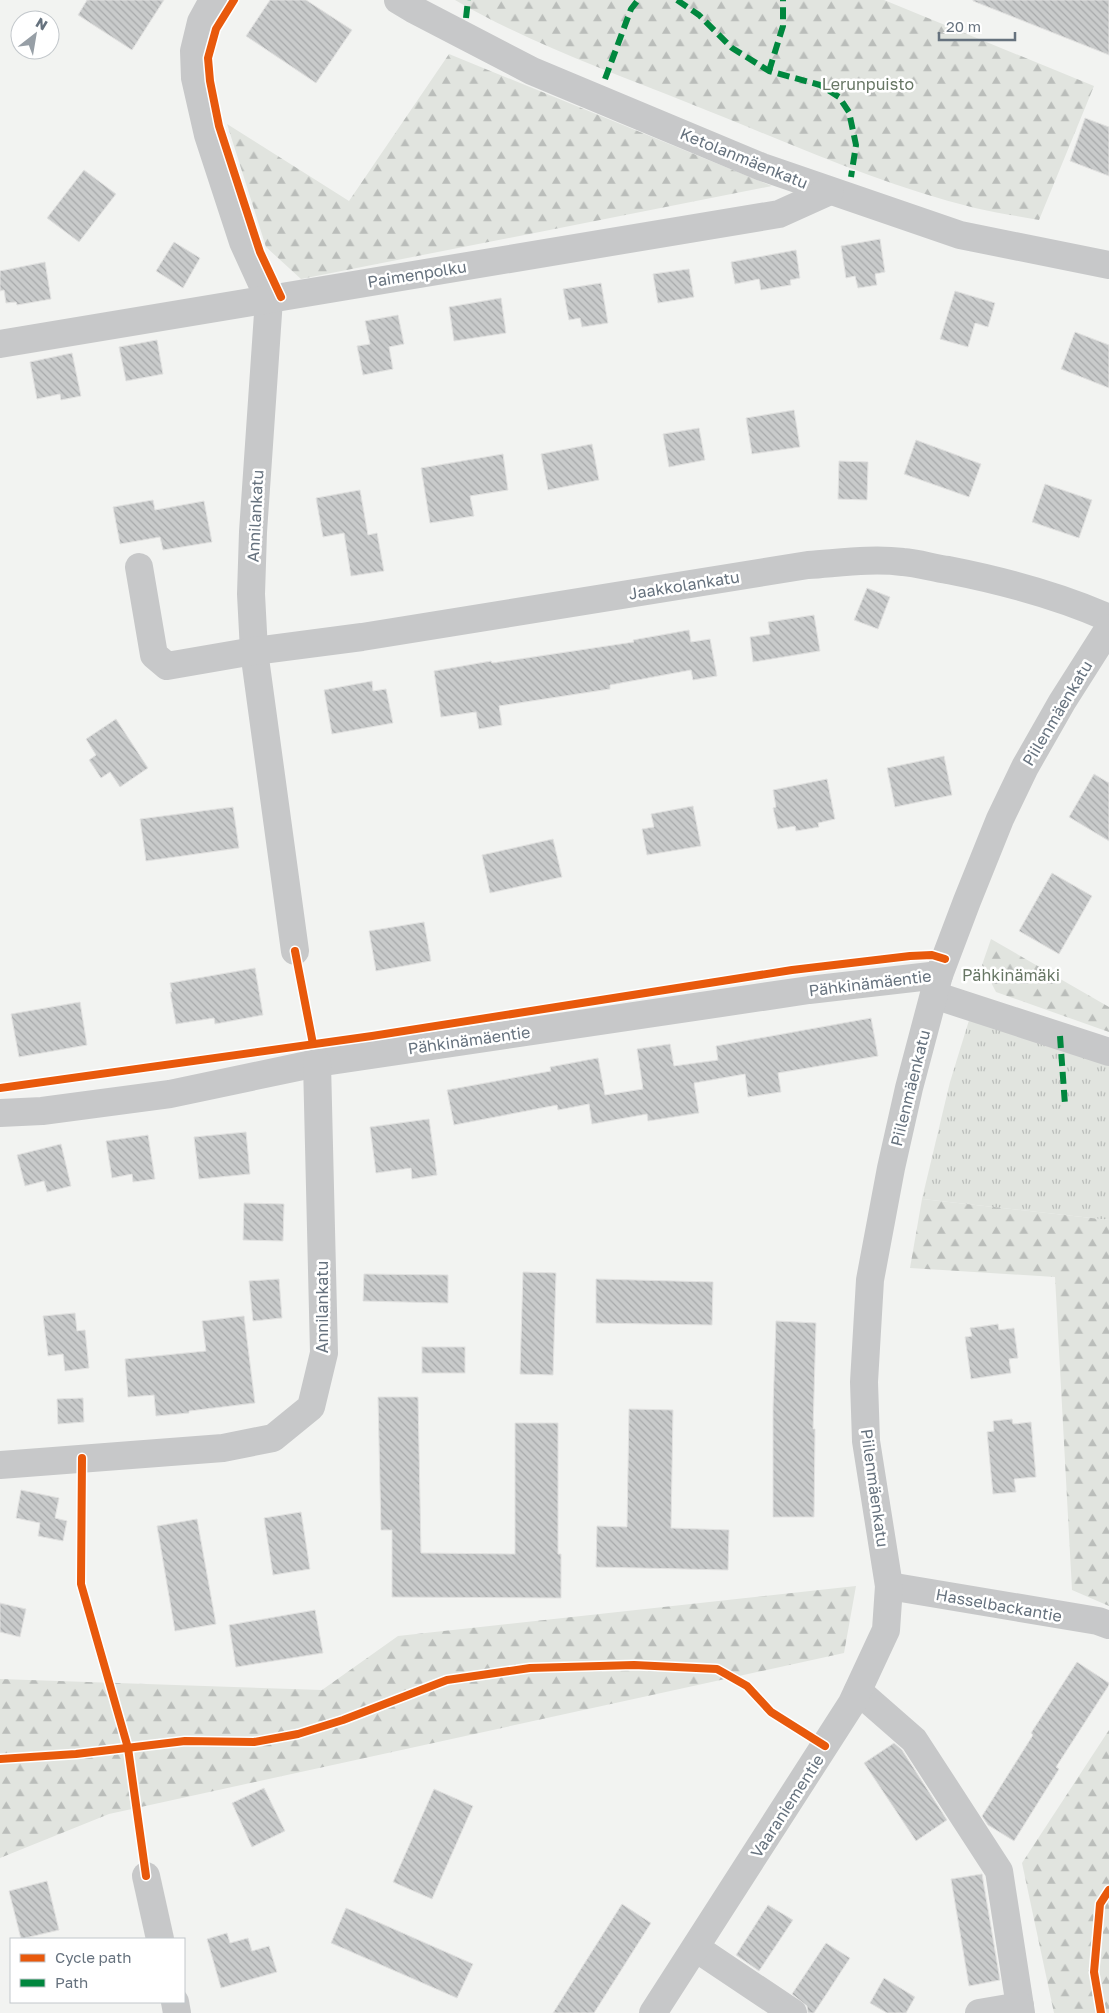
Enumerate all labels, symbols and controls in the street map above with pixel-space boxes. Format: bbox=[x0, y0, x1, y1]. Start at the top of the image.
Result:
north arrow bbox=[10, 10, 60, 60]
scale bar bbox=[939, 10, 1015, 42]
text: N bbox=[33, 13, 51, 33]
text: 20 m bbox=[946, 17, 981, 35]
park label: Lerunpuisto bbox=[822, 74, 914, 94]
street label: Ketolanmäenkatu bbox=[677, 123, 811, 193]
street label: Paimenpolku bbox=[366, 256, 468, 292]
street label: Annilankatu bbox=[243, 469, 267, 563]
street label: Jaakkolankatu bbox=[627, 566, 741, 604]
street label: Piilenmäenkatu bbox=[1018, 657, 1096, 769]
park label: Pähkinämäki bbox=[962, 965, 1060, 985]
street label: Pähkinämäentie bbox=[807, 966, 933, 1000]
street label: Pähkinämäentie bbox=[406, 1022, 532, 1058]
street label: Piilenmäenkatu bbox=[886, 1028, 934, 1148]
street label: Annilankatu bbox=[312, 1261, 332, 1353]
street label: Piilenmäenkatu bbox=[857, 1428, 893, 1548]
street label: Hasselbackantie bbox=[934, 1584, 1064, 1626]
street label: Vaaraniementie bbox=[746, 1750, 828, 1862]
legend bbox=[10, 1938, 185, 2003]
text: Cycle path bbox=[55, 1948, 131, 1966]
text: Path bbox=[55, 1973, 88, 1991]

